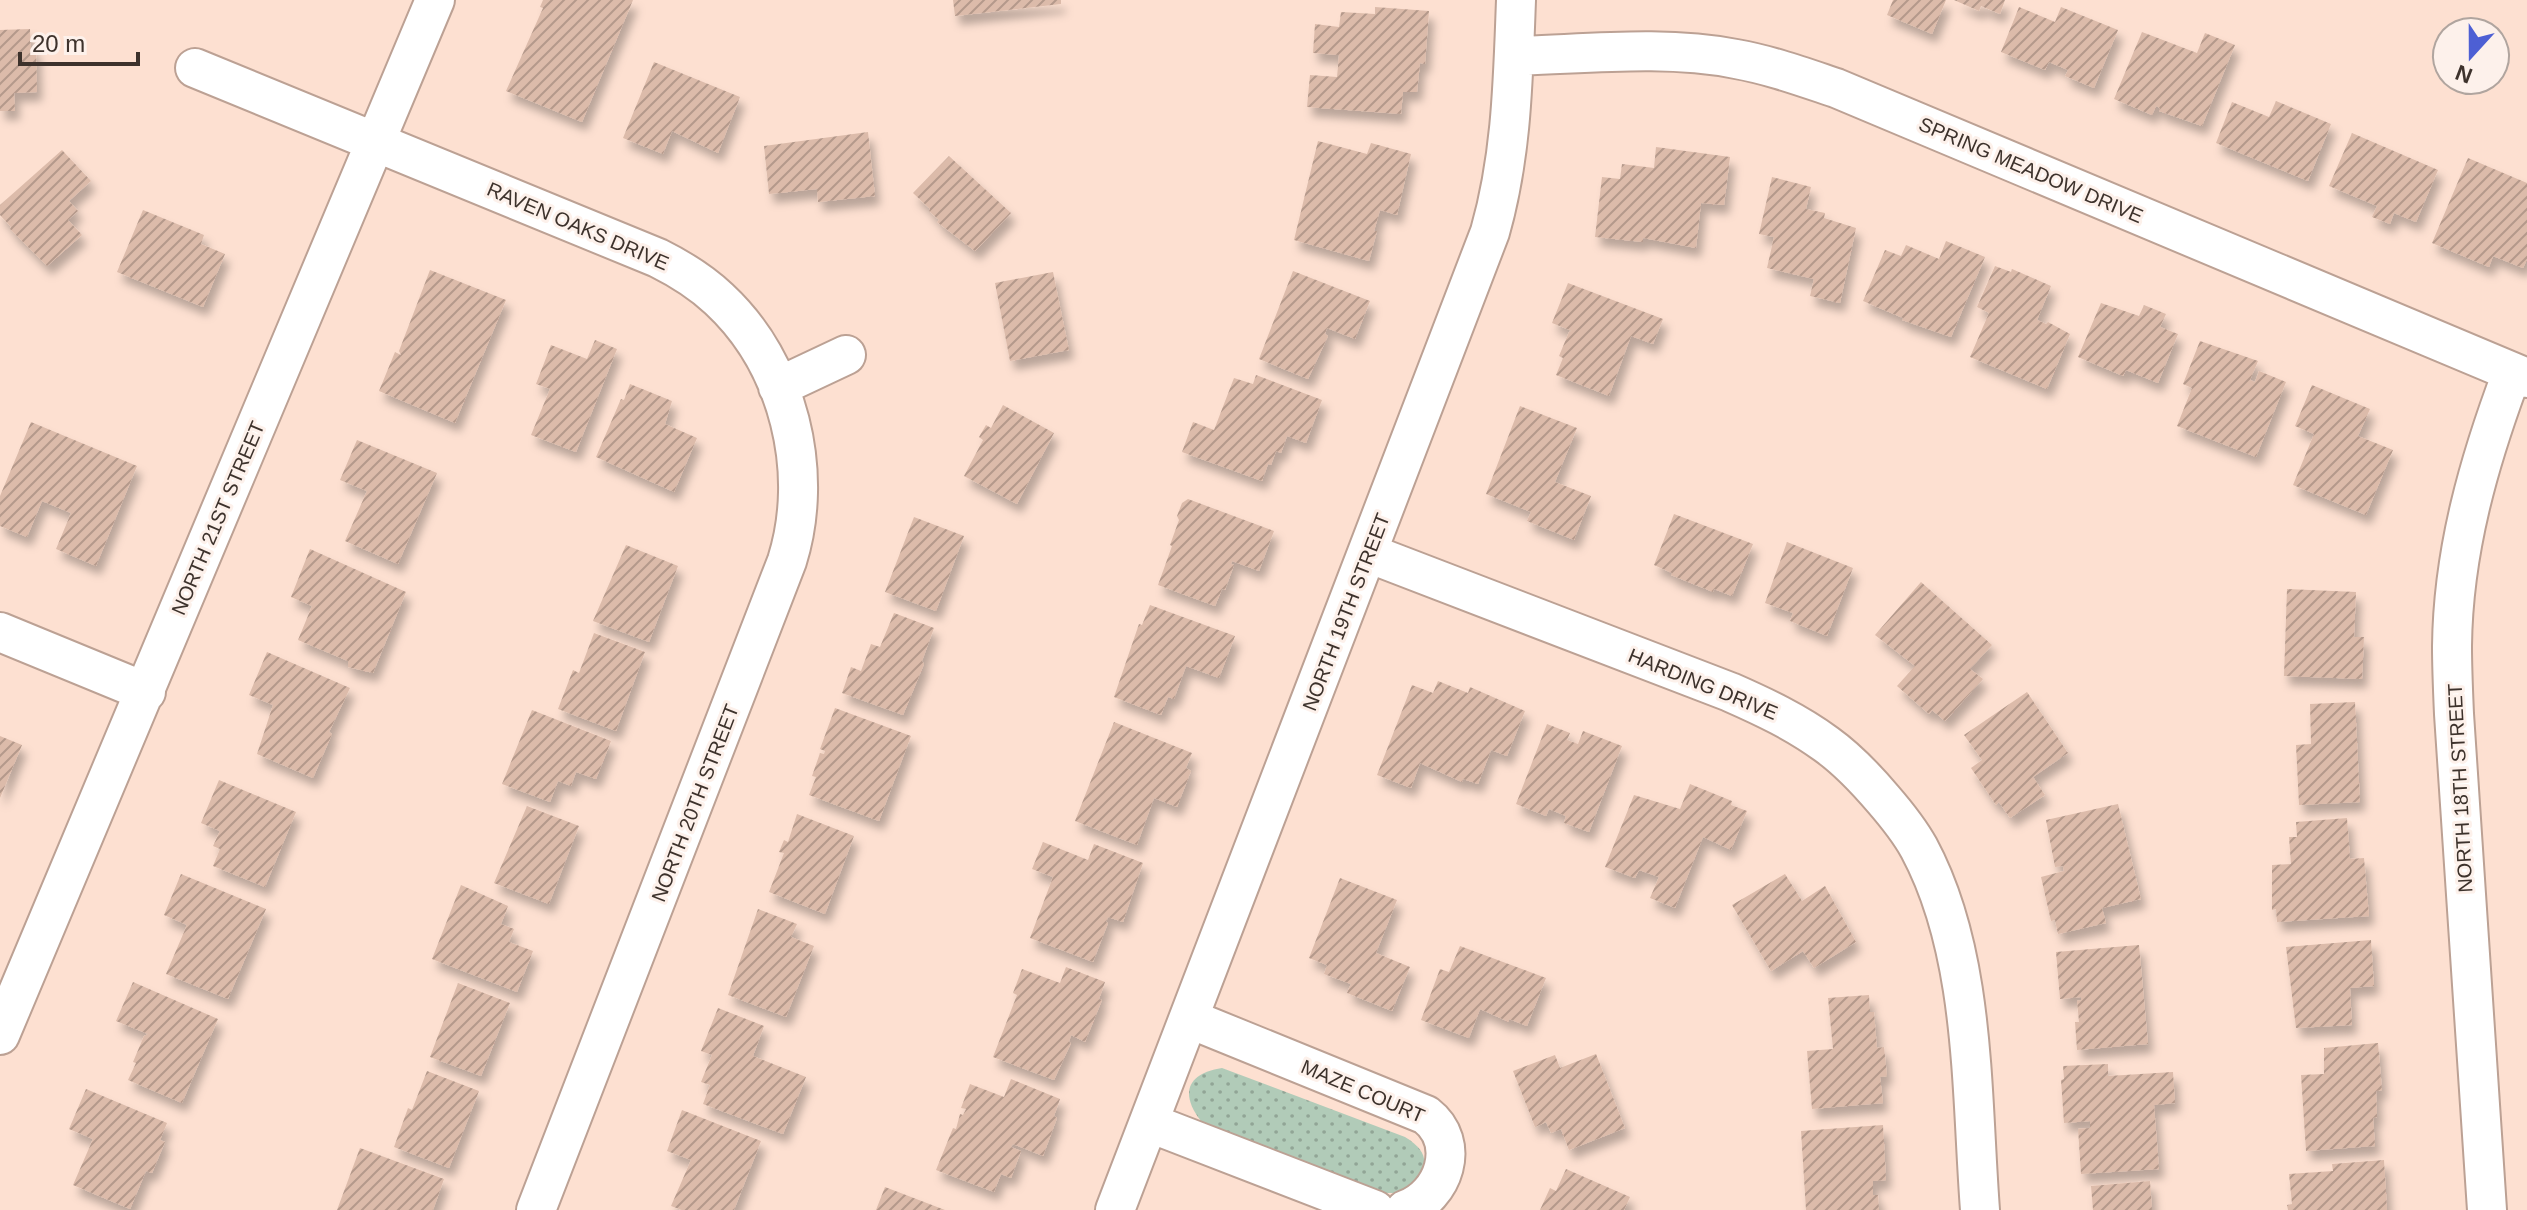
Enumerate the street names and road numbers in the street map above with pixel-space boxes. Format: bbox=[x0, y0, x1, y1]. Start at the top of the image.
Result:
street label: SPRING MEADOW DRIVE bbox=[1916, 113, 2146, 227]
street label: RAVEN OAKS DRIVE bbox=[484, 178, 672, 274]
street label: NORTH 21ST STREET bbox=[167, 418, 269, 618]
street label: NORTH 19TH STREET bbox=[1298, 510, 1394, 714]
street label: HARDING DRIVE bbox=[1625, 644, 1781, 724]
street label: NORTH 18TH STREET bbox=[2444, 683, 2476, 893]
street label: NORTH 20TH STREET bbox=[647, 701, 743, 905]
street label: MAZE COURT bbox=[1298, 1055, 1428, 1127]

